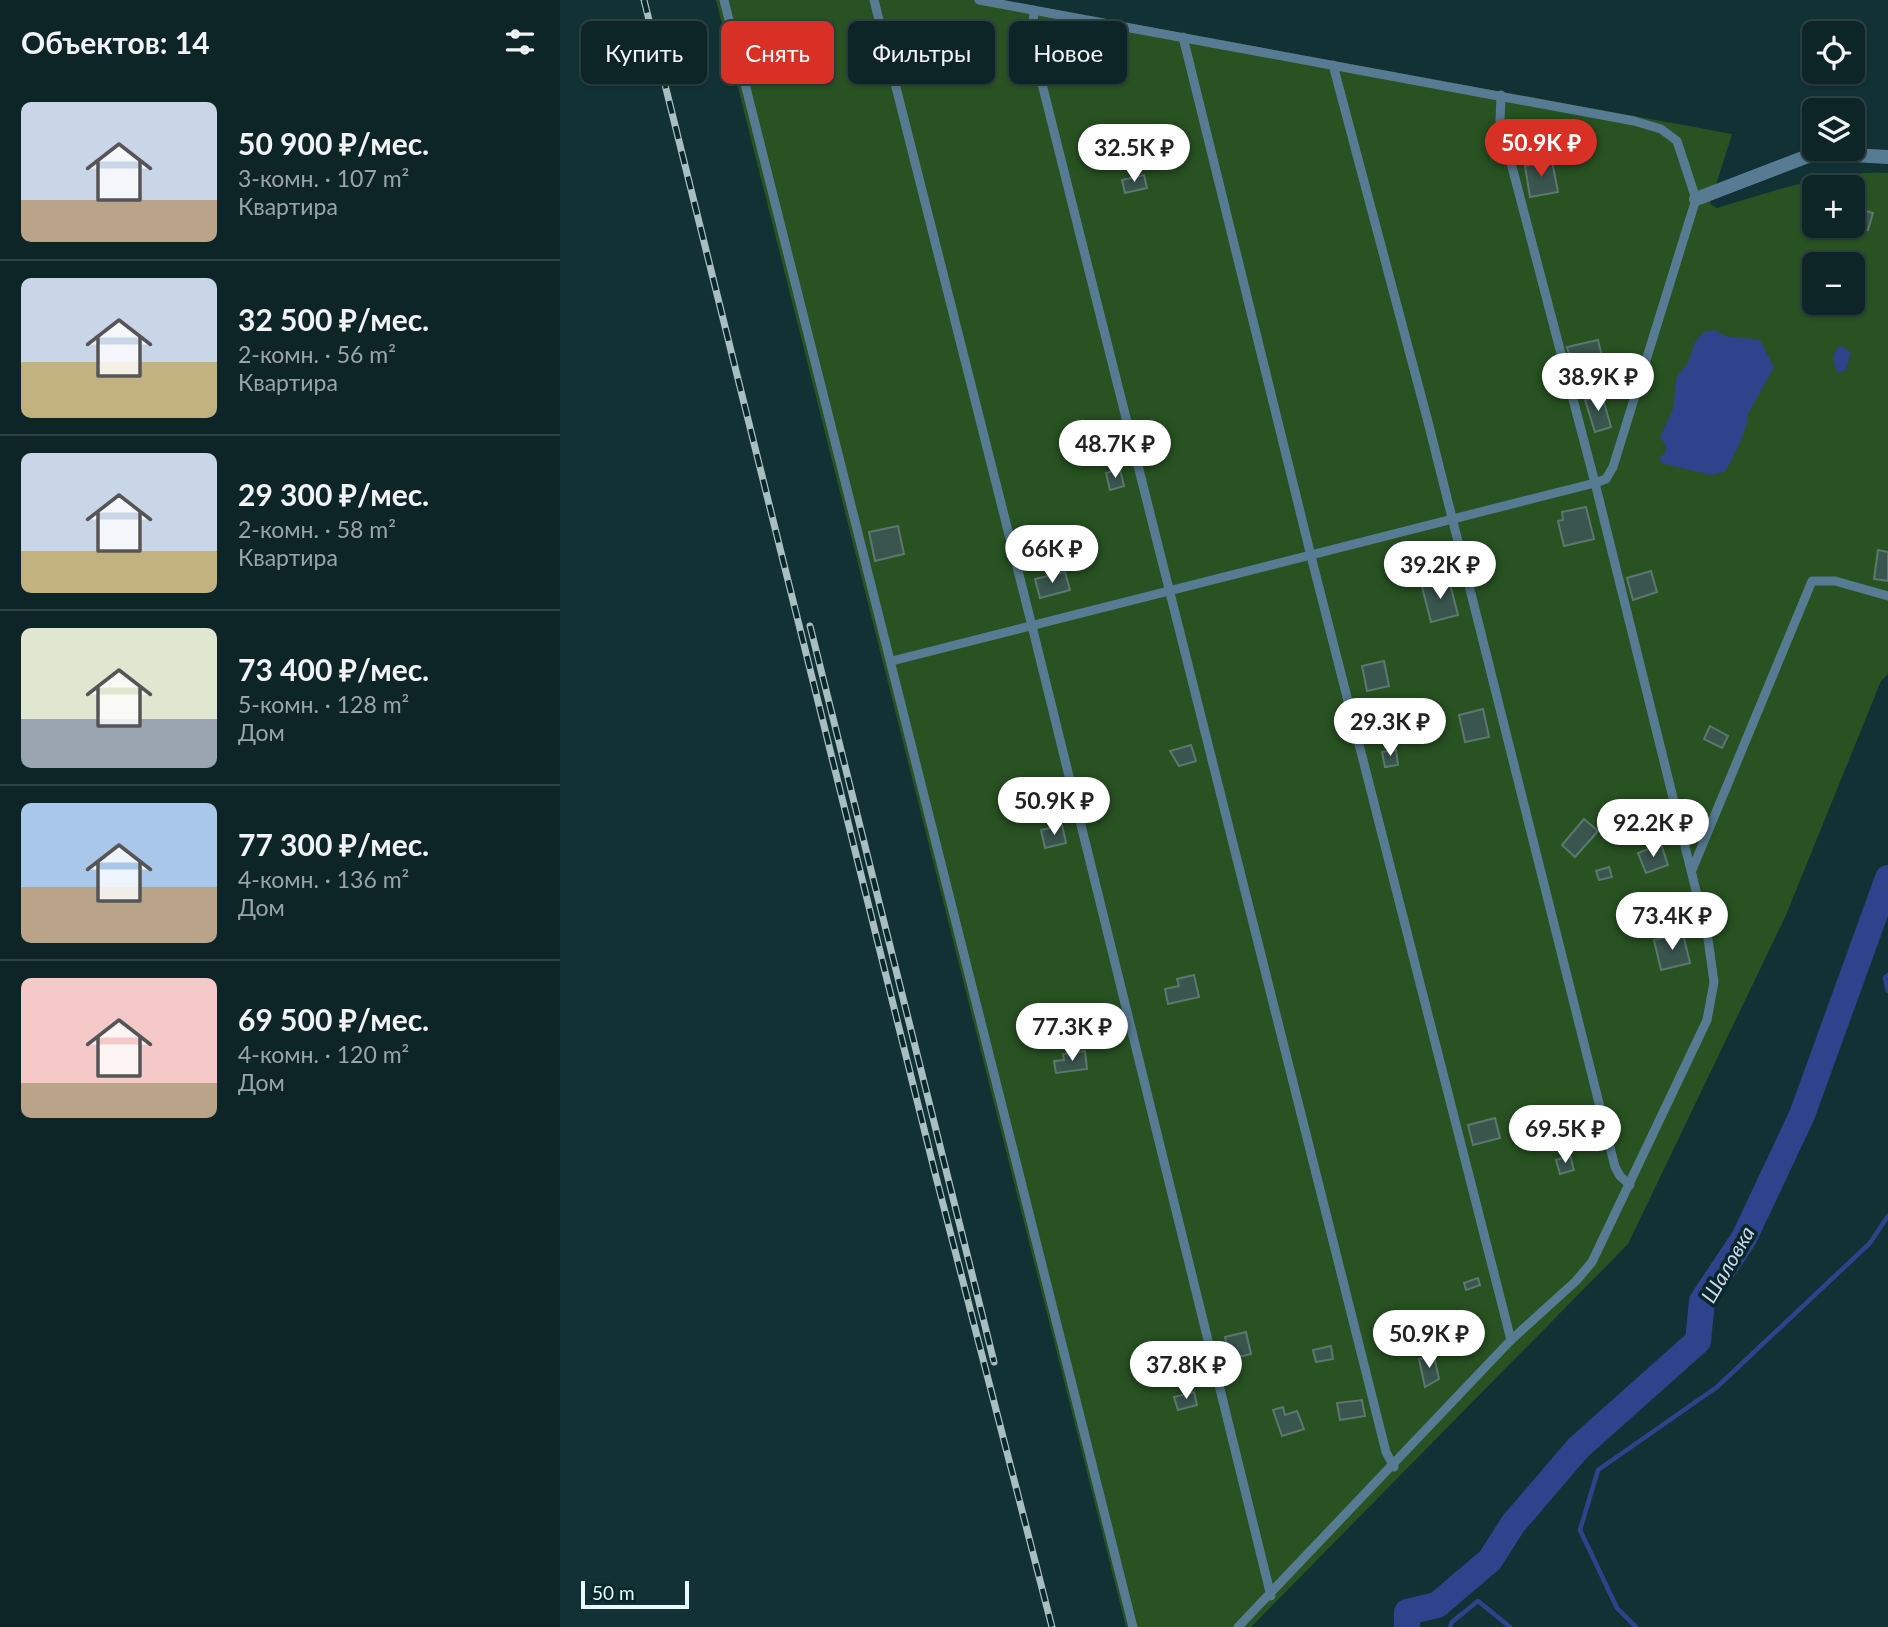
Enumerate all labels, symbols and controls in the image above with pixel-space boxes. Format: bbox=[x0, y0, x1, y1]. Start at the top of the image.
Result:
chip: Купить bbox=[581, 21, 707, 84]
chip: Снять bbox=[721, 21, 834, 84]
chip: Фильтры bbox=[848, 21, 995, 84]
chip: Новое bbox=[1009, 21, 1127, 84]
map controls bbox=[1802, 21, 1865, 315]
button: locate bbox=[1802, 21, 1865, 84]
icon: filters bbox=[501, 23, 539, 61]
text: Объектов: 14 bbox=[21, 24, 210, 60]
button: layers bbox=[1802, 98, 1865, 161]
pin: 50.9K ₽ bbox=[1476, 120, 1606, 179]
pin: 32.5K ₽ bbox=[1069, 124, 1199, 184]
text: 50 900 ₽/мес. bbox=[238, 125, 429, 161]
text: 50.9K ₽ bbox=[1501, 128, 1581, 156]
icon: home bbox=[77, 130, 161, 214]
text: 32.5K ₽ bbox=[1094, 133, 1174, 161]
text: 3-комн. · 107 m² bbox=[238, 164, 409, 192]
button: + bbox=[1802, 175, 1865, 238]
text: Квартира bbox=[238, 192, 338, 220]
button: − bbox=[1802, 252, 1865, 315]
text: 32 500 ₽/мес. bbox=[238, 301, 429, 337]
icon: home bbox=[77, 306, 161, 390]
text: 2-комн. · 56 m² bbox=[238, 340, 396, 368]
pin: 38.9K ₽ bbox=[1533, 354, 1663, 413]
text: 38.9K ₽ bbox=[1558, 362, 1638, 390]
text: Квартира bbox=[238, 368, 338, 396]
pin: 48.7K ₽ bbox=[1050, 420, 1180, 480]
text: 48.7K ₽ bbox=[1075, 429, 1155, 457]
text: 29 300 ₽/мес. bbox=[238, 476, 429, 512]
icon: home bbox=[77, 481, 161, 565]
text: 2-комн. · 58 m² bbox=[238, 515, 396, 543]
pin: 66K ₽ bbox=[1003, 526, 1101, 585]
text: 66K ₽ bbox=[1021, 534, 1083, 562]
pin: 39.2K ₽ bbox=[1375, 542, 1505, 601]
text: Квартира bbox=[238, 543, 338, 571]
text: 39.2K ₽ bbox=[1400, 550, 1480, 578]
text: 73 400 ₽/мес. bbox=[238, 651, 429, 687]
icon: home bbox=[77, 656, 161, 740]
text: 5-комн. · 128 m² bbox=[238, 690, 409, 718]
pin: 29.3K ₽ bbox=[1325, 698, 1455, 758]
text: 29.3K ₽ bbox=[1350, 707, 1430, 735]
text: Дом bbox=[238, 718, 285, 746]
pin: 50.9K ₽ bbox=[989, 778, 1119, 837]
text: 50.9K ₽ bbox=[1014, 786, 1094, 814]
pin: 92.2K ₽ bbox=[1588, 800, 1718, 859]
text: 92.2K ₽ bbox=[1613, 808, 1693, 836]
text: 77 300 ₽/мес. bbox=[238, 826, 429, 862]
icon: home bbox=[77, 831, 161, 915]
text: 4-комн. · 136 m² bbox=[238, 865, 409, 893]
pin: 73.4K ₽ bbox=[1607, 892, 1737, 952]
text: Дом bbox=[238, 893, 285, 921]
text: 73.4K ₽ bbox=[1632, 901, 1712, 929]
text: 69 500 ₽/мес. bbox=[238, 1001, 429, 1037]
pin: 77.3K ₽ bbox=[1007, 1004, 1137, 1063]
icon: home bbox=[77, 1006, 161, 1090]
text: 77.3K ₽ bbox=[1032, 1012, 1112, 1040]
text: 4-комн. · 120 m² bbox=[238, 1040, 409, 1068]
text: Дом bbox=[238, 1068, 285, 1096]
pin: 69.5K ₽ bbox=[1500, 1106, 1630, 1165]
text: 69.5K ₽ bbox=[1525, 1114, 1605, 1142]
water label: Шаловка bbox=[1695, 1221, 1759, 1307]
pin: 50.9K ₽ bbox=[1364, 1310, 1494, 1370]
text: 50.9K ₽ bbox=[1389, 1319, 1469, 1347]
pin: 37.8K ₽ bbox=[1121, 1342, 1251, 1401]
text: 37.8K ₽ bbox=[1146, 1350, 1226, 1378]
scale bar bbox=[581, 1578, 690, 1610]
text: 50 m bbox=[592, 1581, 635, 1604]

